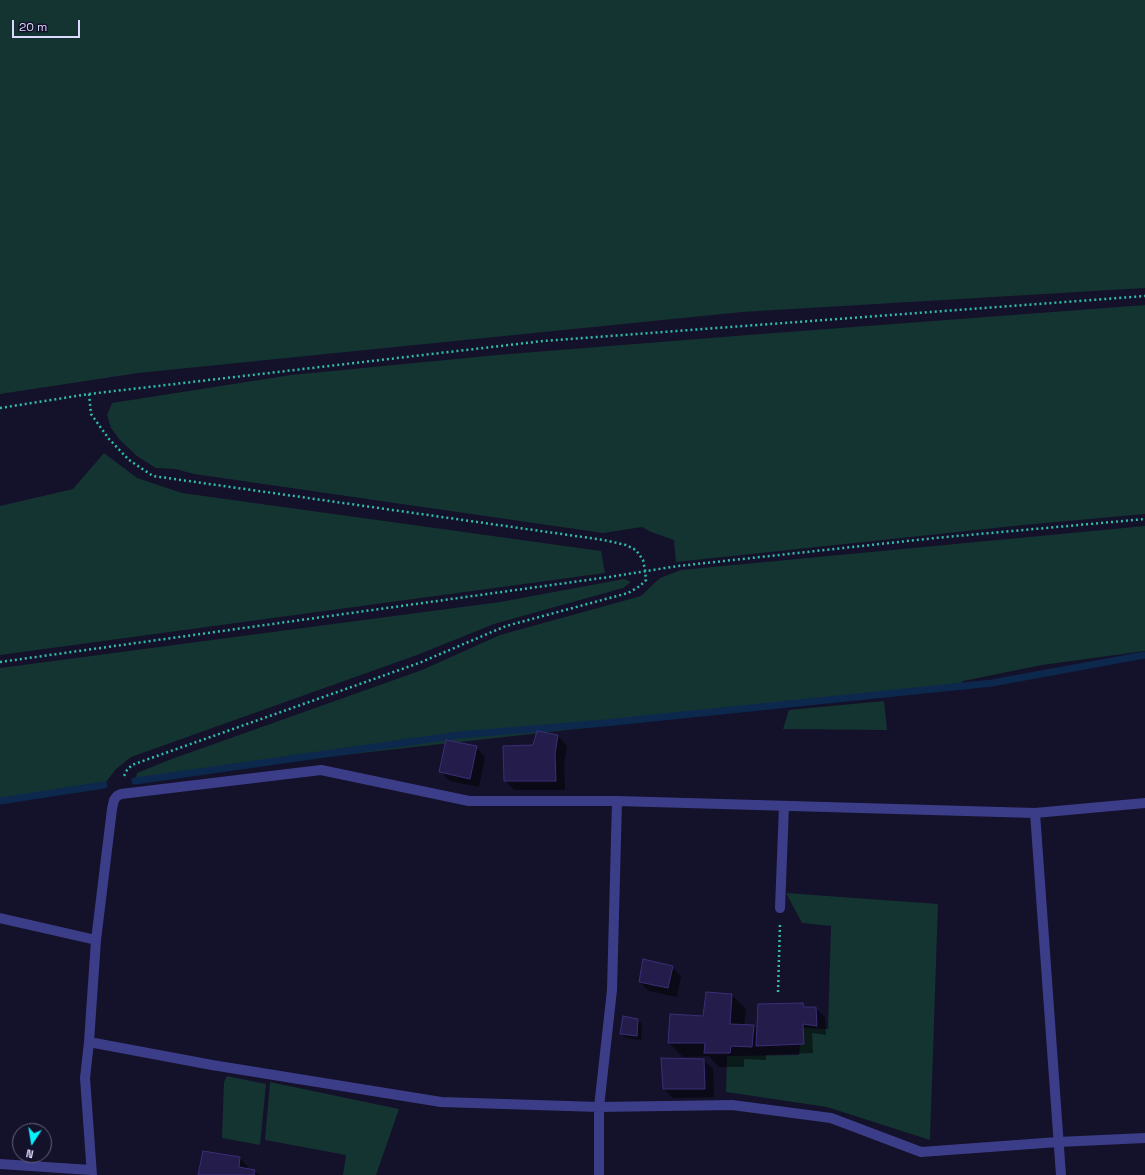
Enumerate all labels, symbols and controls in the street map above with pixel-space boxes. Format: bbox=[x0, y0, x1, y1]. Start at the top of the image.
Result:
scale bar bbox=[14, 12, 82, 38]
text: 20 m bbox=[19, 19, 47, 35]
north arrow bbox=[12, 1123, 52, 1163]
text: N bbox=[25, 1146, 35, 1161]

